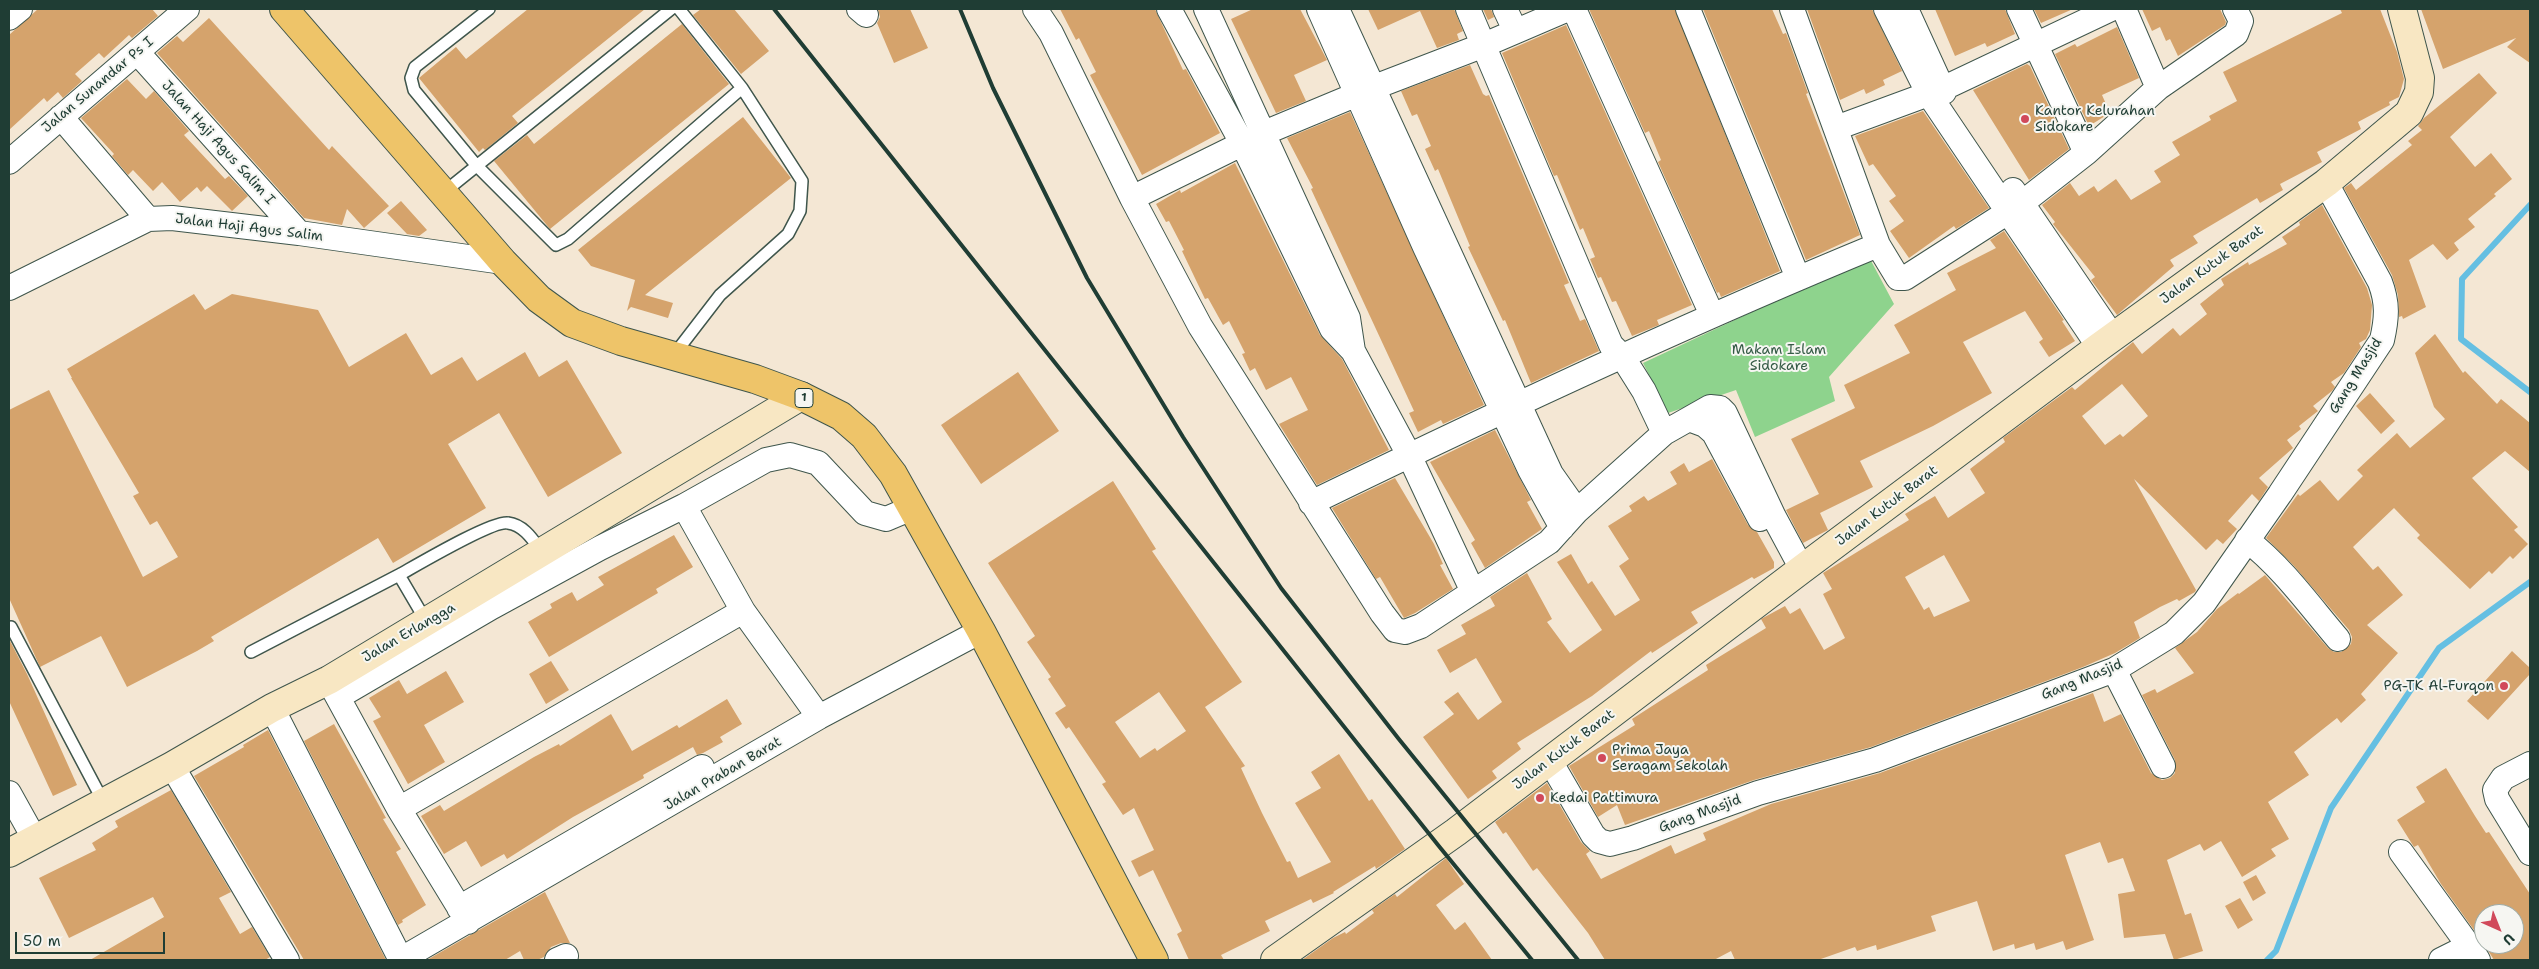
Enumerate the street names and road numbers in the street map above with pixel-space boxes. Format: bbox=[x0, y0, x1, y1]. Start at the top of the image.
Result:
street label: Jalan Sunandar Ps I bbox=[39, 33, 157, 137]
street label: Jalan Haji Agus Salim I bbox=[158, 77, 278, 209]
street label: Jalan Haji Agus Salim bbox=[174, 211, 324, 245]
street label: Jalan Kutuk Barat bbox=[2157, 222, 2267, 308]
street label: Gang Masjid bbox=[2326, 335, 2386, 417]
road number: 1 bbox=[795, 388, 813, 408]
street label: Jalan Kutuk Barat bbox=[1833, 462, 1941, 550]
street label: Jalan Erlangga bbox=[359, 600, 459, 666]
street label: Gang Masjid bbox=[2039, 656, 2125, 704]
street label: Jalan Kutuk Barat bbox=[1510, 706, 1618, 794]
street label: Jalan Praban Barat bbox=[661, 734, 785, 814]
street label: Gang Masjid bbox=[1657, 791, 1743, 837]

